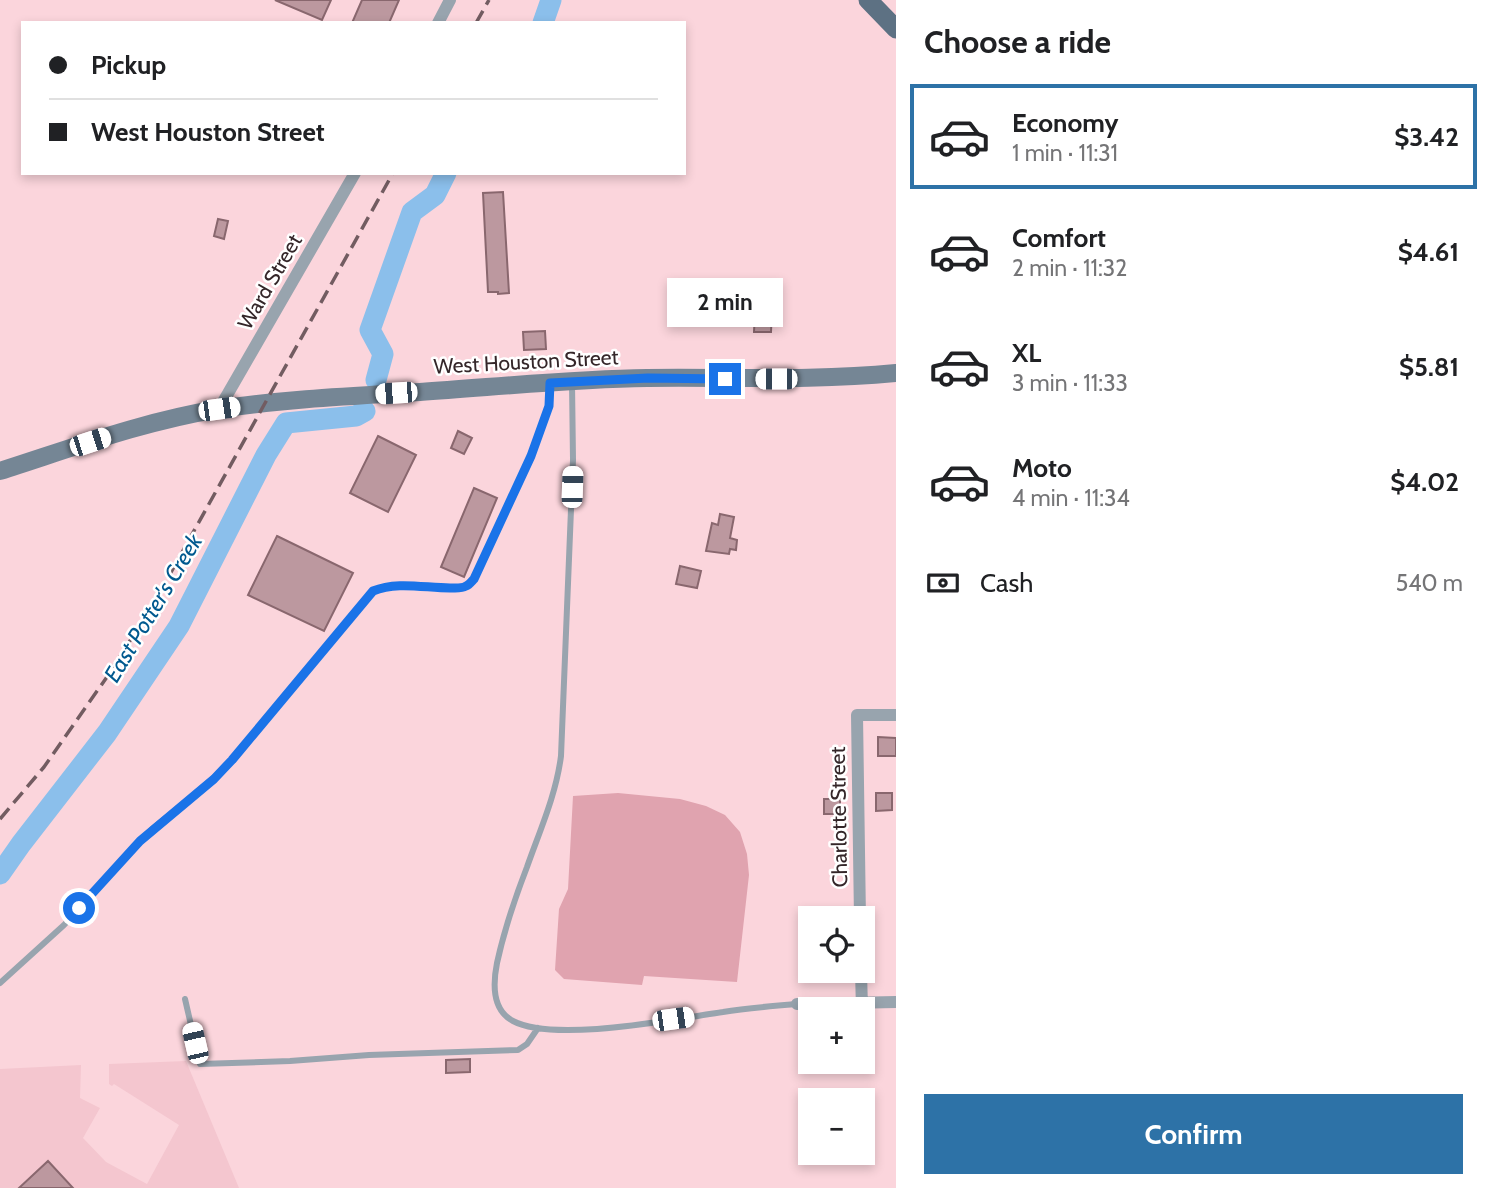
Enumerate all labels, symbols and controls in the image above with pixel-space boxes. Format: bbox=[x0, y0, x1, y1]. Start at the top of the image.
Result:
text: Choose a ride bbox=[924, 22, 1111, 61]
text: Pickup bbox=[91, 49, 166, 81]
icon: car bbox=[928, 105, 991, 168]
text: Economy bbox=[1012, 107, 1118, 139]
text: West Houston Street bbox=[91, 116, 325, 148]
text: $3.42 bbox=[1394, 121, 1459, 153]
text: 1 min · 11:31 bbox=[1012, 139, 1118, 167]
icon: car bbox=[928, 220, 991, 283]
text: Comfort bbox=[1012, 222, 1106, 254]
street label: Ward Street bbox=[232, 230, 307, 334]
text: $4.61 bbox=[1398, 236, 1459, 268]
text: 2 min · 11:32 bbox=[1012, 254, 1127, 282]
callout: 2 min bbox=[667, 278, 783, 326]
text: 2 min bbox=[697, 288, 753, 316]
icon: car bbox=[928, 335, 991, 398]
text: XL bbox=[1012, 337, 1041, 369]
street label: West Houston Street bbox=[433, 344, 619, 379]
text: $5.81 bbox=[1399, 351, 1459, 383]
route end bbox=[709, 363, 741, 395]
car bbox=[756, 369, 798, 390]
text: 3 min · 11:33 bbox=[1012, 369, 1128, 397]
car bbox=[375, 381, 418, 405]
car bbox=[197, 396, 242, 422]
car bbox=[67, 426, 114, 458]
icon: car bbox=[928, 450, 991, 513]
text: Moto bbox=[1012, 452, 1072, 484]
car bbox=[561, 466, 584, 508]
text: $4.02 bbox=[1390, 466, 1459, 498]
text: 4 min · 11:34 bbox=[1012, 484, 1130, 512]
water label: East Potter's Creek bbox=[98, 528, 209, 687]
icon: cash bbox=[924, 564, 962, 602]
text: Cash bbox=[980, 567, 1033, 599]
text: 540 m bbox=[1396, 569, 1463, 597]
street label: Charlotte Street bbox=[825, 746, 852, 888]
route start bbox=[63, 892, 95, 924]
map controls bbox=[798, 906, 875, 1165]
button: locate bbox=[798, 906, 875, 983]
button: + bbox=[798, 997, 875, 1074]
car bbox=[651, 1006, 696, 1032]
car bbox=[181, 1020, 210, 1066]
button: − bbox=[798, 1088, 875, 1165]
button: Confirm bbox=[924, 1094, 1463, 1174]

